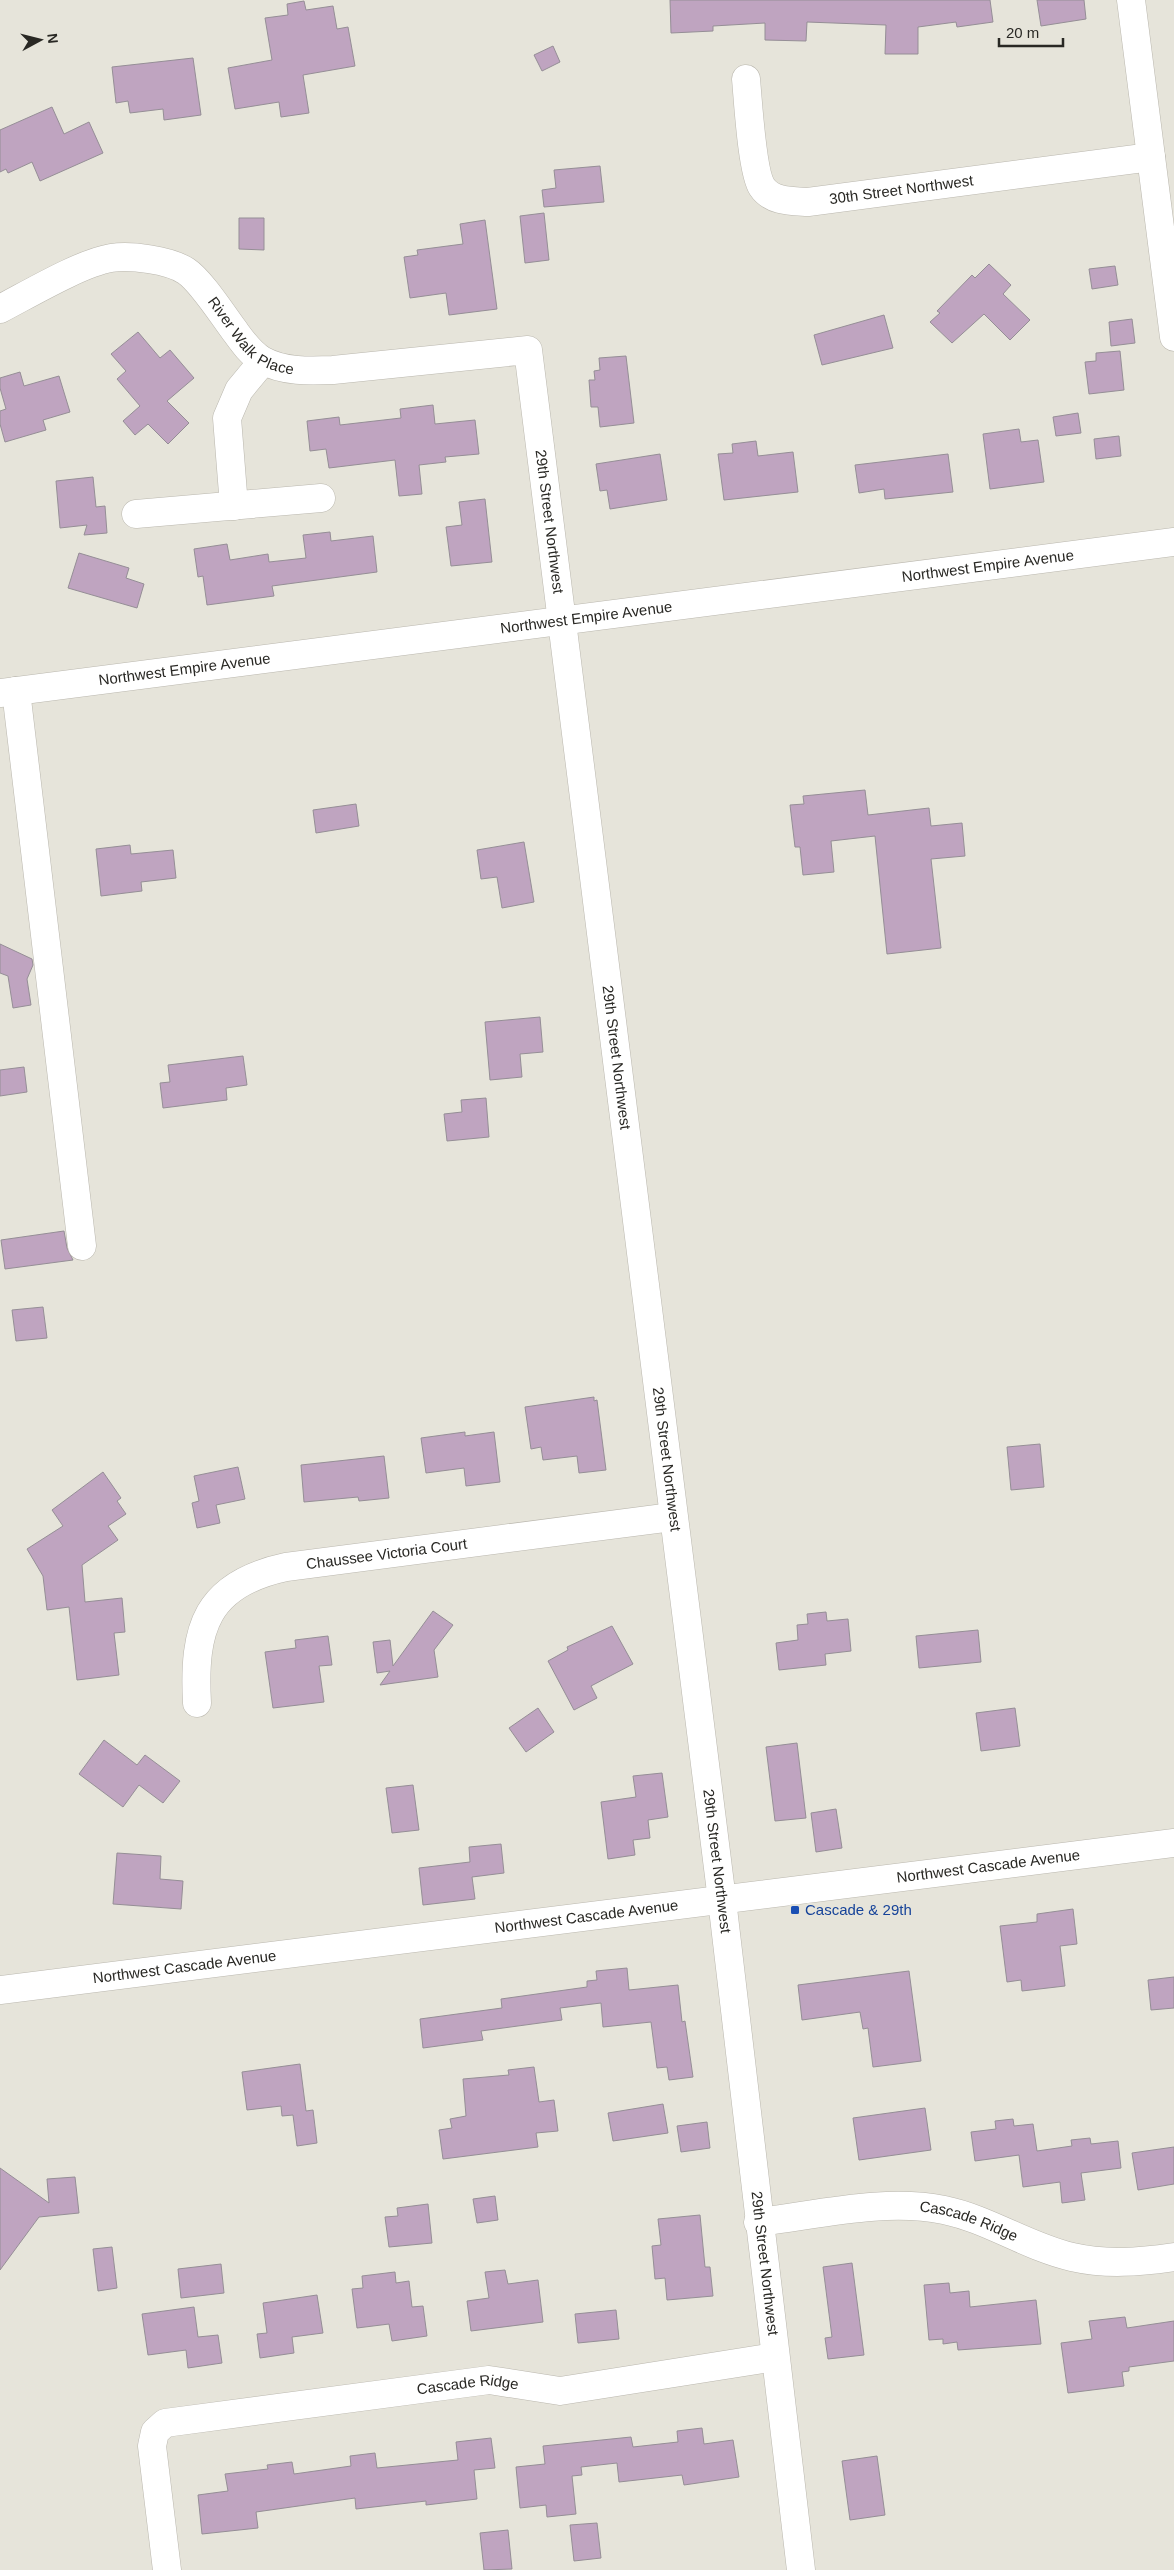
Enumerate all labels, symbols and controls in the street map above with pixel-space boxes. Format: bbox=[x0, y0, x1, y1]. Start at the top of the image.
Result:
north arrow bbox=[15, 15, 65, 65]
scale bar bbox=[999, 15, 1063, 47]
text: 20 m bbox=[1006, 24, 1039, 41]
text: N bbox=[44, 32, 61, 44]
street label: 30th Street Northwest bbox=[828, 171, 975, 207]
street label: River Walk Place bbox=[205, 293, 295, 378]
street label: 29th Street Northwest bbox=[533, 448, 568, 595]
street label: Northwest Empire Avenue bbox=[901, 546, 1075, 585]
street label: Northwest Empire Avenue bbox=[499, 598, 673, 637]
street label: Northwest Empire Avenue bbox=[97, 649, 271, 688]
street label: 29th Street Northwest bbox=[600, 984, 635, 1131]
street label: 29th Street Northwest bbox=[650, 1386, 685, 1533]
street label: Chaussee Victoria Court bbox=[305, 1535, 469, 1572]
street label: 29th Street Northwest bbox=[700, 1788, 735, 1935]
street label: Northwest Cascade Avenue bbox=[895, 1846, 1081, 1886]
street label: Northwest Cascade Avenue bbox=[494, 1896, 679, 1936]
place label: Cascade & 29th bbox=[805, 1901, 912, 1918]
marker: Cascade & 29th bbox=[789, 1904, 801, 1916]
street label: Northwest Cascade Avenue bbox=[92, 1946, 277, 1986]
street label: 29th Street Northwest bbox=[748, 2190, 782, 2337]
street label: Cascade Ridge bbox=[919, 2198, 1021, 2244]
street label: Cascade Ridge bbox=[416, 2371, 520, 2398]

